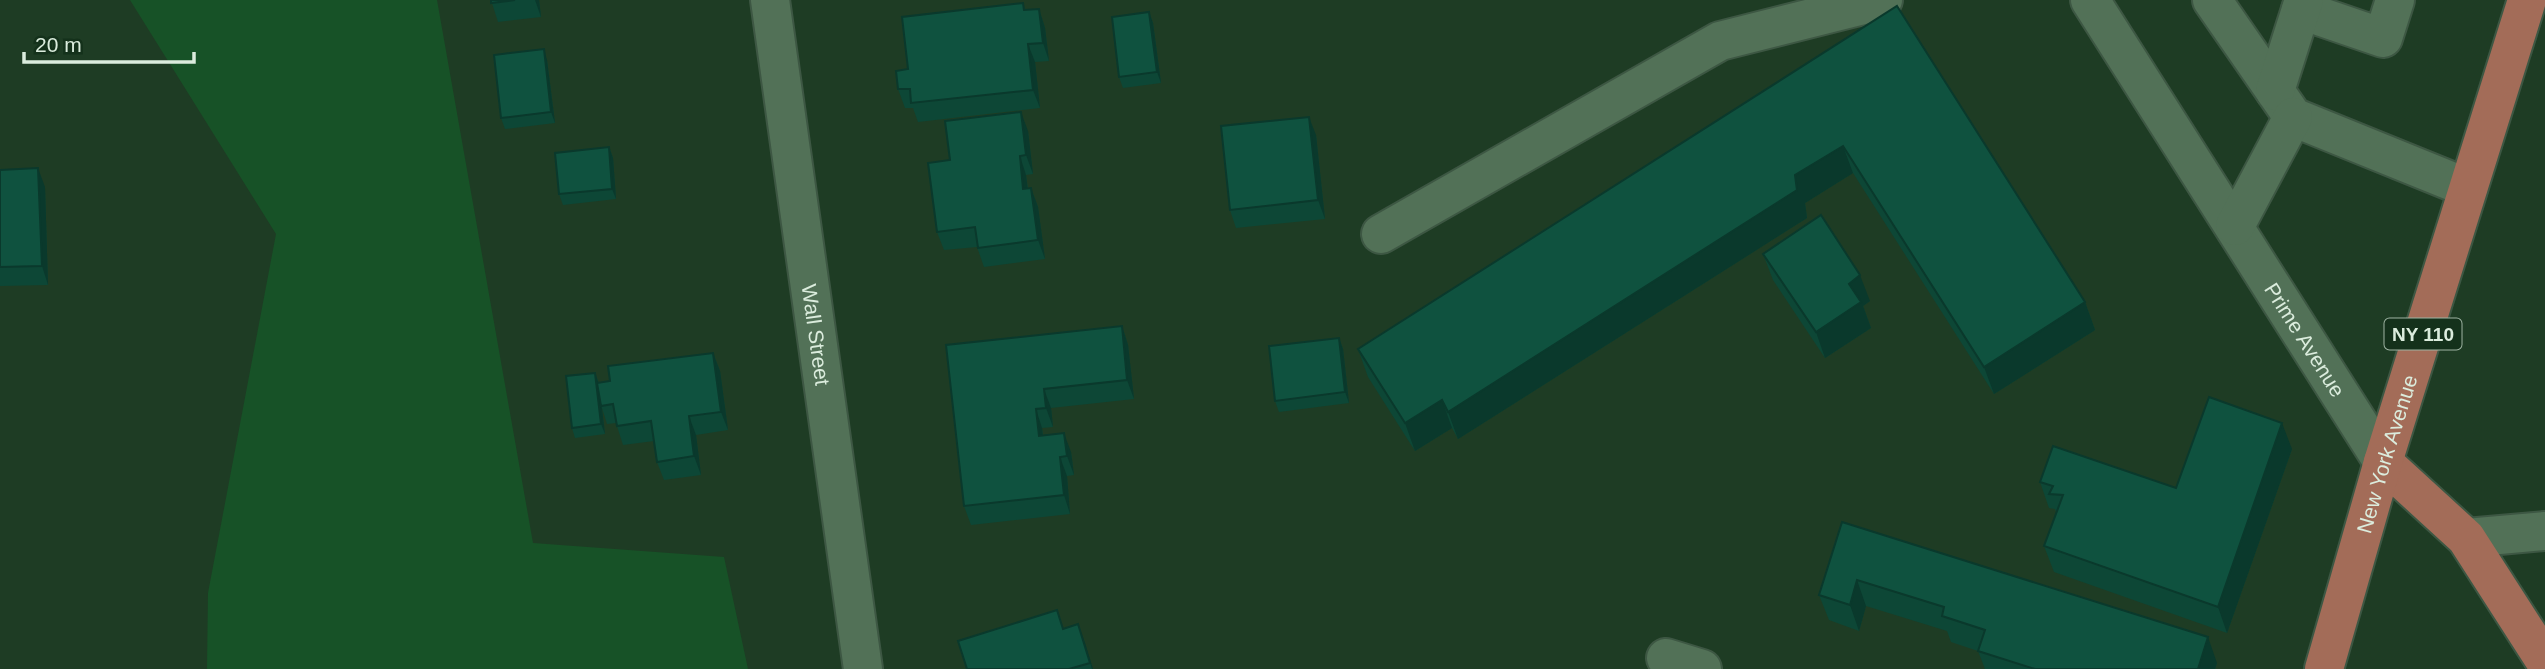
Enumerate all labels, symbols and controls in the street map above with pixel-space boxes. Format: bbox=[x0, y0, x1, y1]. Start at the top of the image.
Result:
scale bar bbox=[24, 21, 194, 65]
text: 20 m bbox=[35, 33, 82, 56]
street label: Prime Avenue bbox=[2261, 278, 2350, 401]
street label: Wall Street bbox=[798, 283, 835, 387]
road number: NY 110 bbox=[2384, 318, 2462, 350]
street label: New York Avenue bbox=[2352, 372, 2421, 536]

